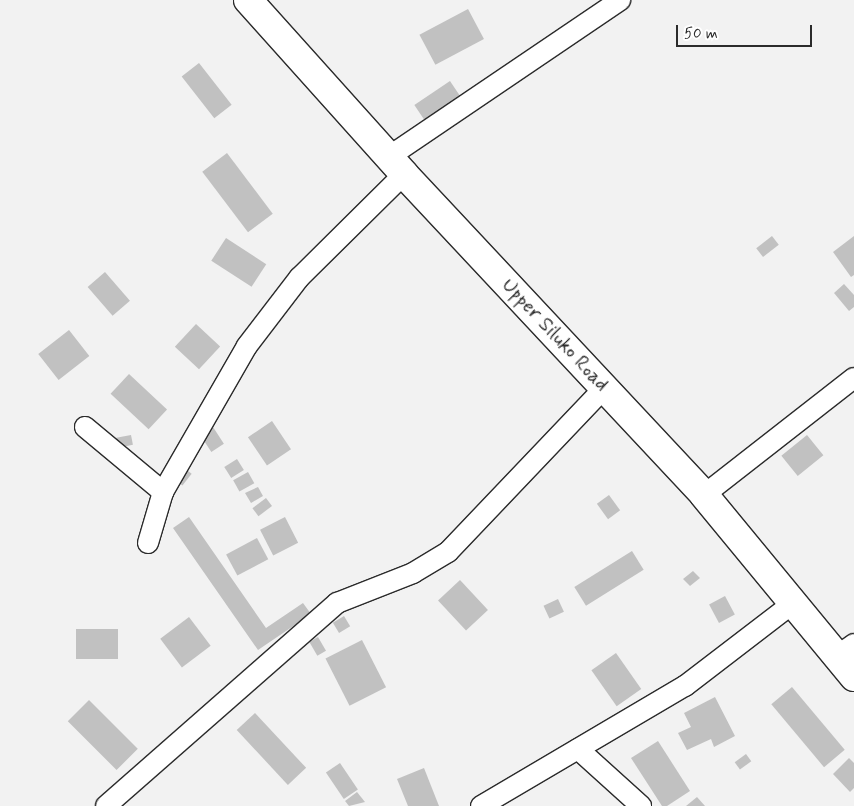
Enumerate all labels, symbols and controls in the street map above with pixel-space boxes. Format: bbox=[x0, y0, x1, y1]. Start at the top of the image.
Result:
scale bar bbox=[679, 15, 815, 47]
text: 50 m bbox=[684, 24, 718, 44]
street label: Upper Siluko Road bbox=[497, 274, 613, 396]

